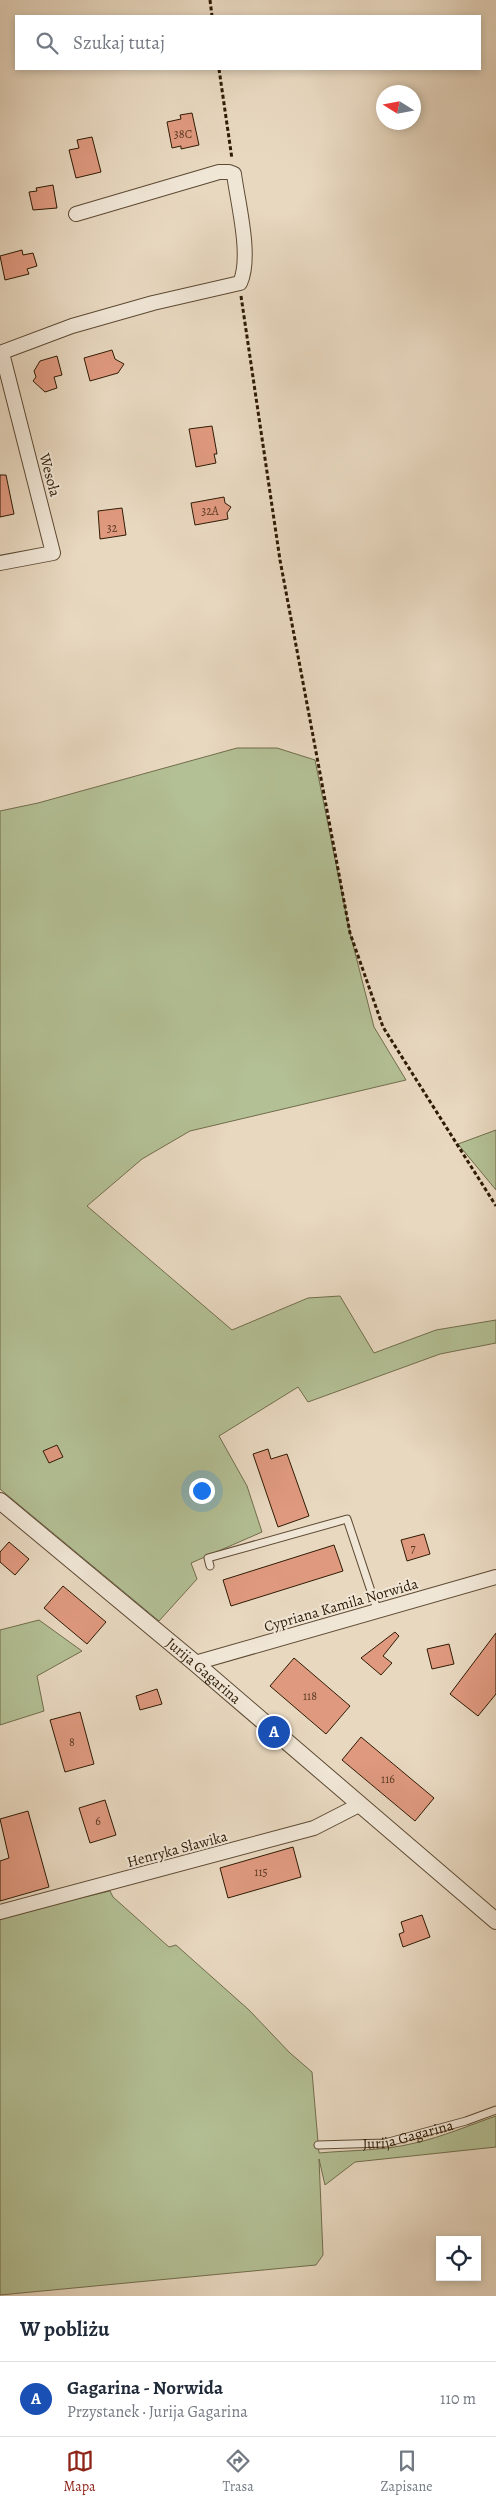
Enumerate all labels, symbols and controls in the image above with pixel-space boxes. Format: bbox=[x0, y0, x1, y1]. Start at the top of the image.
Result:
search box bbox=[15, 15, 481, 70]
icon: search bbox=[33, 29, 61, 57]
text: Szukaj tutaj bbox=[73, 30, 165, 56]
north arrow bbox=[376, 85, 421, 130]
house number: 38C bbox=[174, 126, 192, 142]
street label: Wesoła bbox=[34, 450, 65, 499]
house number: 32A bbox=[201, 503, 220, 519]
house number: 32 bbox=[107, 520, 118, 536]
your location bbox=[189, 1478, 215, 1504]
house number: 7 bbox=[410, 1540, 416, 1556]
street label: Cypriana Kamila Norwida bbox=[262, 1573, 420, 1637]
street label: Jurija Gagarina bbox=[162, 1633, 245, 1708]
house number: 118 bbox=[303, 1688, 317, 1704]
pin: A bbox=[258, 1713, 290, 1751]
house number: 8 bbox=[69, 1734, 75, 1750]
house number: 116 bbox=[381, 1771, 395, 1787]
house number: 6 bbox=[95, 1813, 101, 1829]
street label: Henryka Sławika bbox=[125, 1826, 229, 1872]
house number: 115 bbox=[254, 1864, 268, 1880]
street label: Jurija Gagarina bbox=[362, 2115, 455, 2154]
map controls bbox=[436, 2236, 481, 2281]
button: locate bbox=[436, 2236, 481, 2281]
text: W pobliżu bbox=[20, 2315, 109, 2343]
text: Gagarina - Norwida bbox=[67, 2375, 223, 2401]
text: A bbox=[31, 2388, 41, 2410]
text: 110 m bbox=[440, 2388, 476, 2410]
text: Przystanek · Jurija Gagarina bbox=[67, 2401, 248, 2423]
tab: Mapa bbox=[63, 2447, 96, 2496]
tab: Trasa bbox=[223, 2447, 254, 2496]
tab: Zapisane bbox=[381, 2447, 433, 2496]

